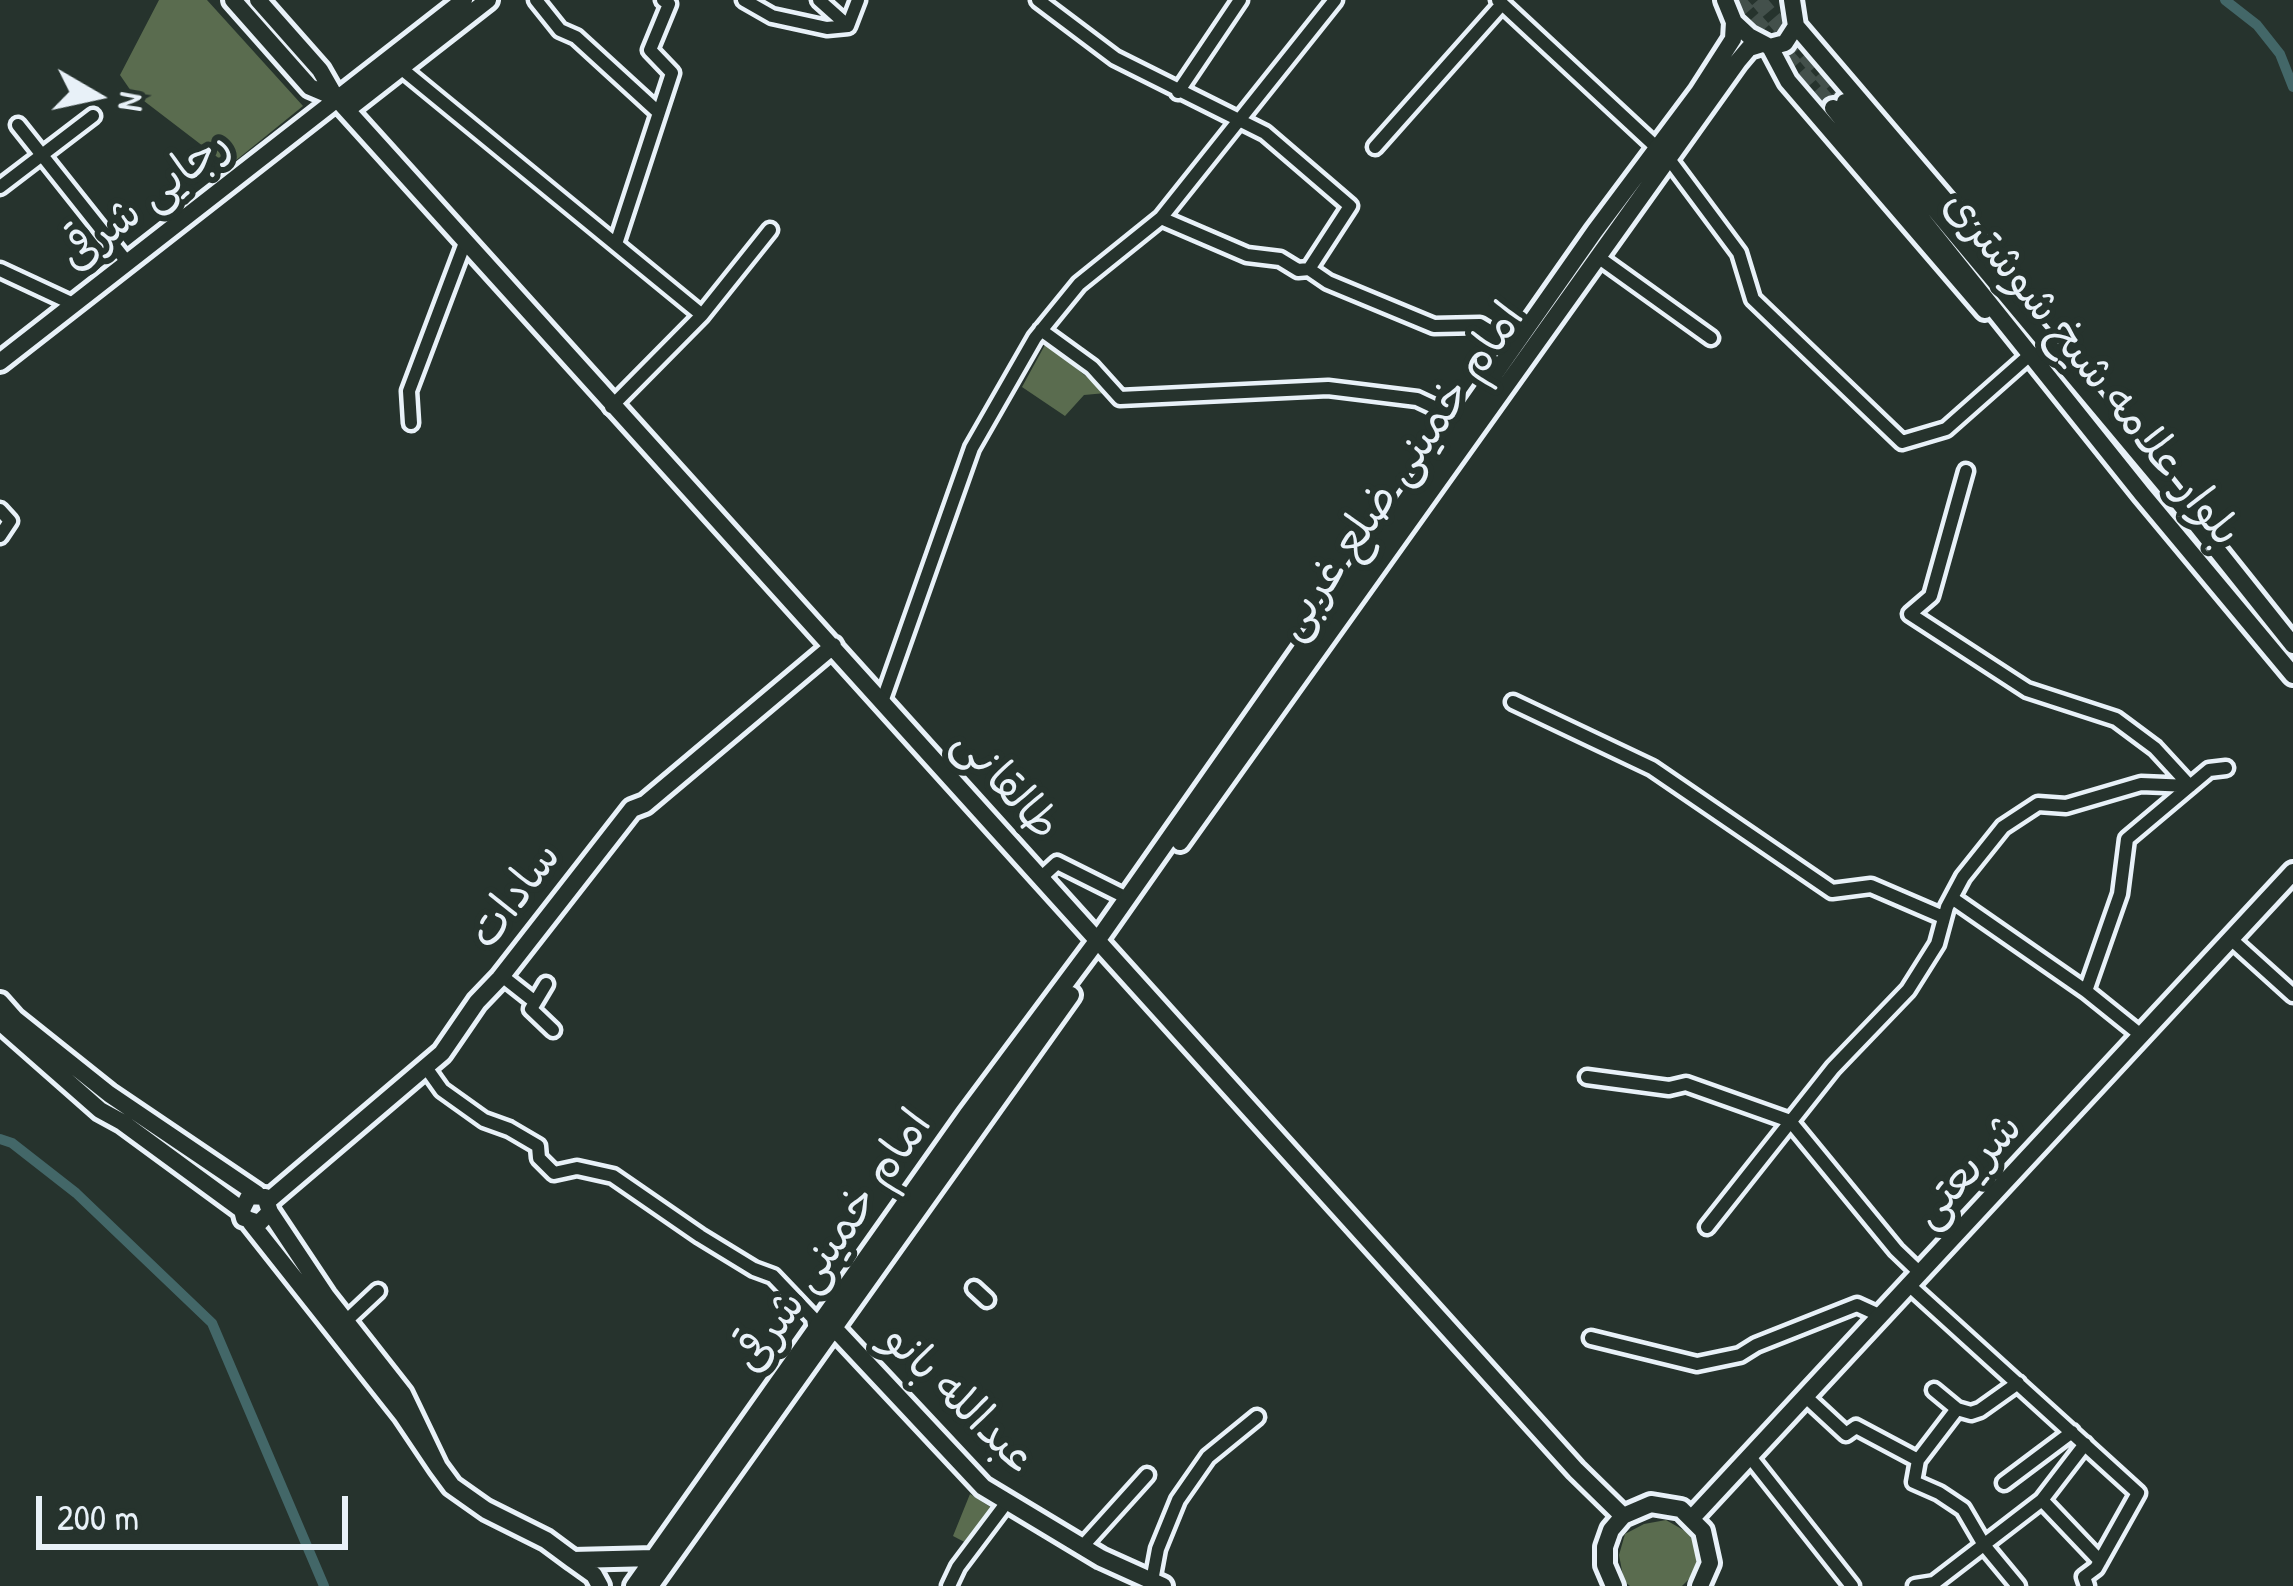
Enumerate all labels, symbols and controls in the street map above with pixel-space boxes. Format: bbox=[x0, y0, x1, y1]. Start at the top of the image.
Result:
north arrow bbox=[36, 36, 156, 156]
text: N bbox=[108, 90, 155, 114]
street label: رجایی شرقی bbox=[50, 118, 242, 284]
street label: بلوار علامه شیخ شوشتری bbox=[1930, 180, 2252, 558]
street label: امام خمینی ضلع غربی bbox=[1264, 293, 1538, 651]
street label: طالقانی bbox=[940, 717, 1070, 853]
street label: سادات bbox=[458, 832, 574, 960]
street label: امام خمینی شرقی bbox=[723, 1100, 945, 1384]
street label: شریعتی bbox=[1901, 1102, 2035, 1240]
street label: عبدالله بانو bbox=[870, 1314, 1046, 1486]
scale bar bbox=[42, 1472, 354, 1546]
text: 200 m bbox=[57, 1492, 139, 1541]

